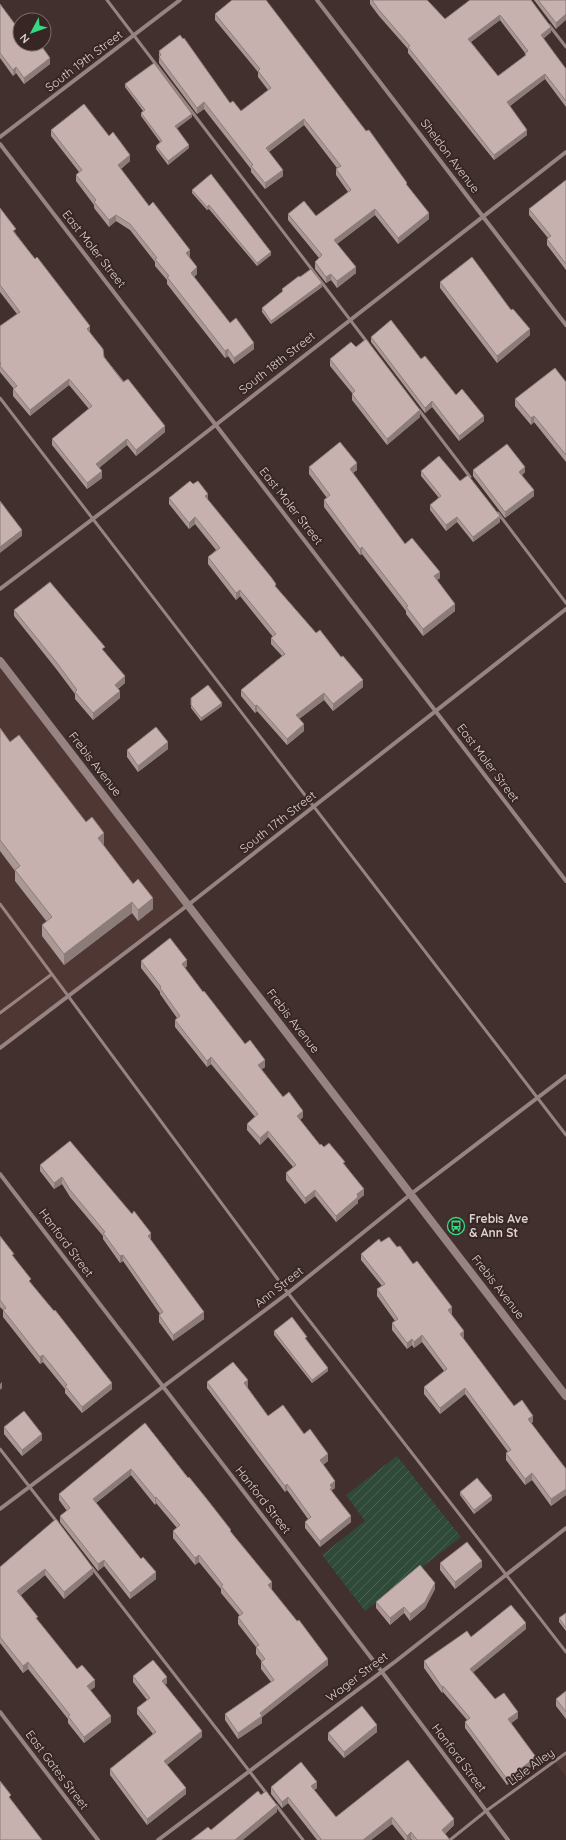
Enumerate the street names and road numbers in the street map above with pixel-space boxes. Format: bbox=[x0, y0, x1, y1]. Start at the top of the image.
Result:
street label: South 19th Street bbox=[42, 27, 125, 95]
street label: Sheldon Avenue bbox=[418, 116, 483, 196]
street label: East Moler Street bbox=[59, 207, 129, 290]
street label: South 18th Street bbox=[235, 328, 318, 397]
street label: East Moler Street bbox=[256, 464, 326, 547]
street label: East Moler Street bbox=[454, 721, 523, 805]
street label: Frebis Avenue bbox=[66, 728, 125, 799]
street label: South 17th Street bbox=[237, 787, 319, 856]
street label: Frebis Avenue bbox=[264, 985, 323, 1056]
street label: Hanford Street bbox=[36, 1206, 97, 1280]
street label: Frebis Avenue bbox=[469, 1251, 528, 1322]
street label: Ann Street bbox=[251, 1263, 306, 1310]
street label: Hanford Street bbox=[232, 1463, 294, 1536]
street label: Wager Street bbox=[323, 1648, 391, 1705]
street label: Hanford Street bbox=[429, 1721, 490, 1795]
street label: East Gates Street bbox=[23, 1727, 92, 1812]
street label: Lisle Alley bbox=[504, 1745, 557, 1789]

